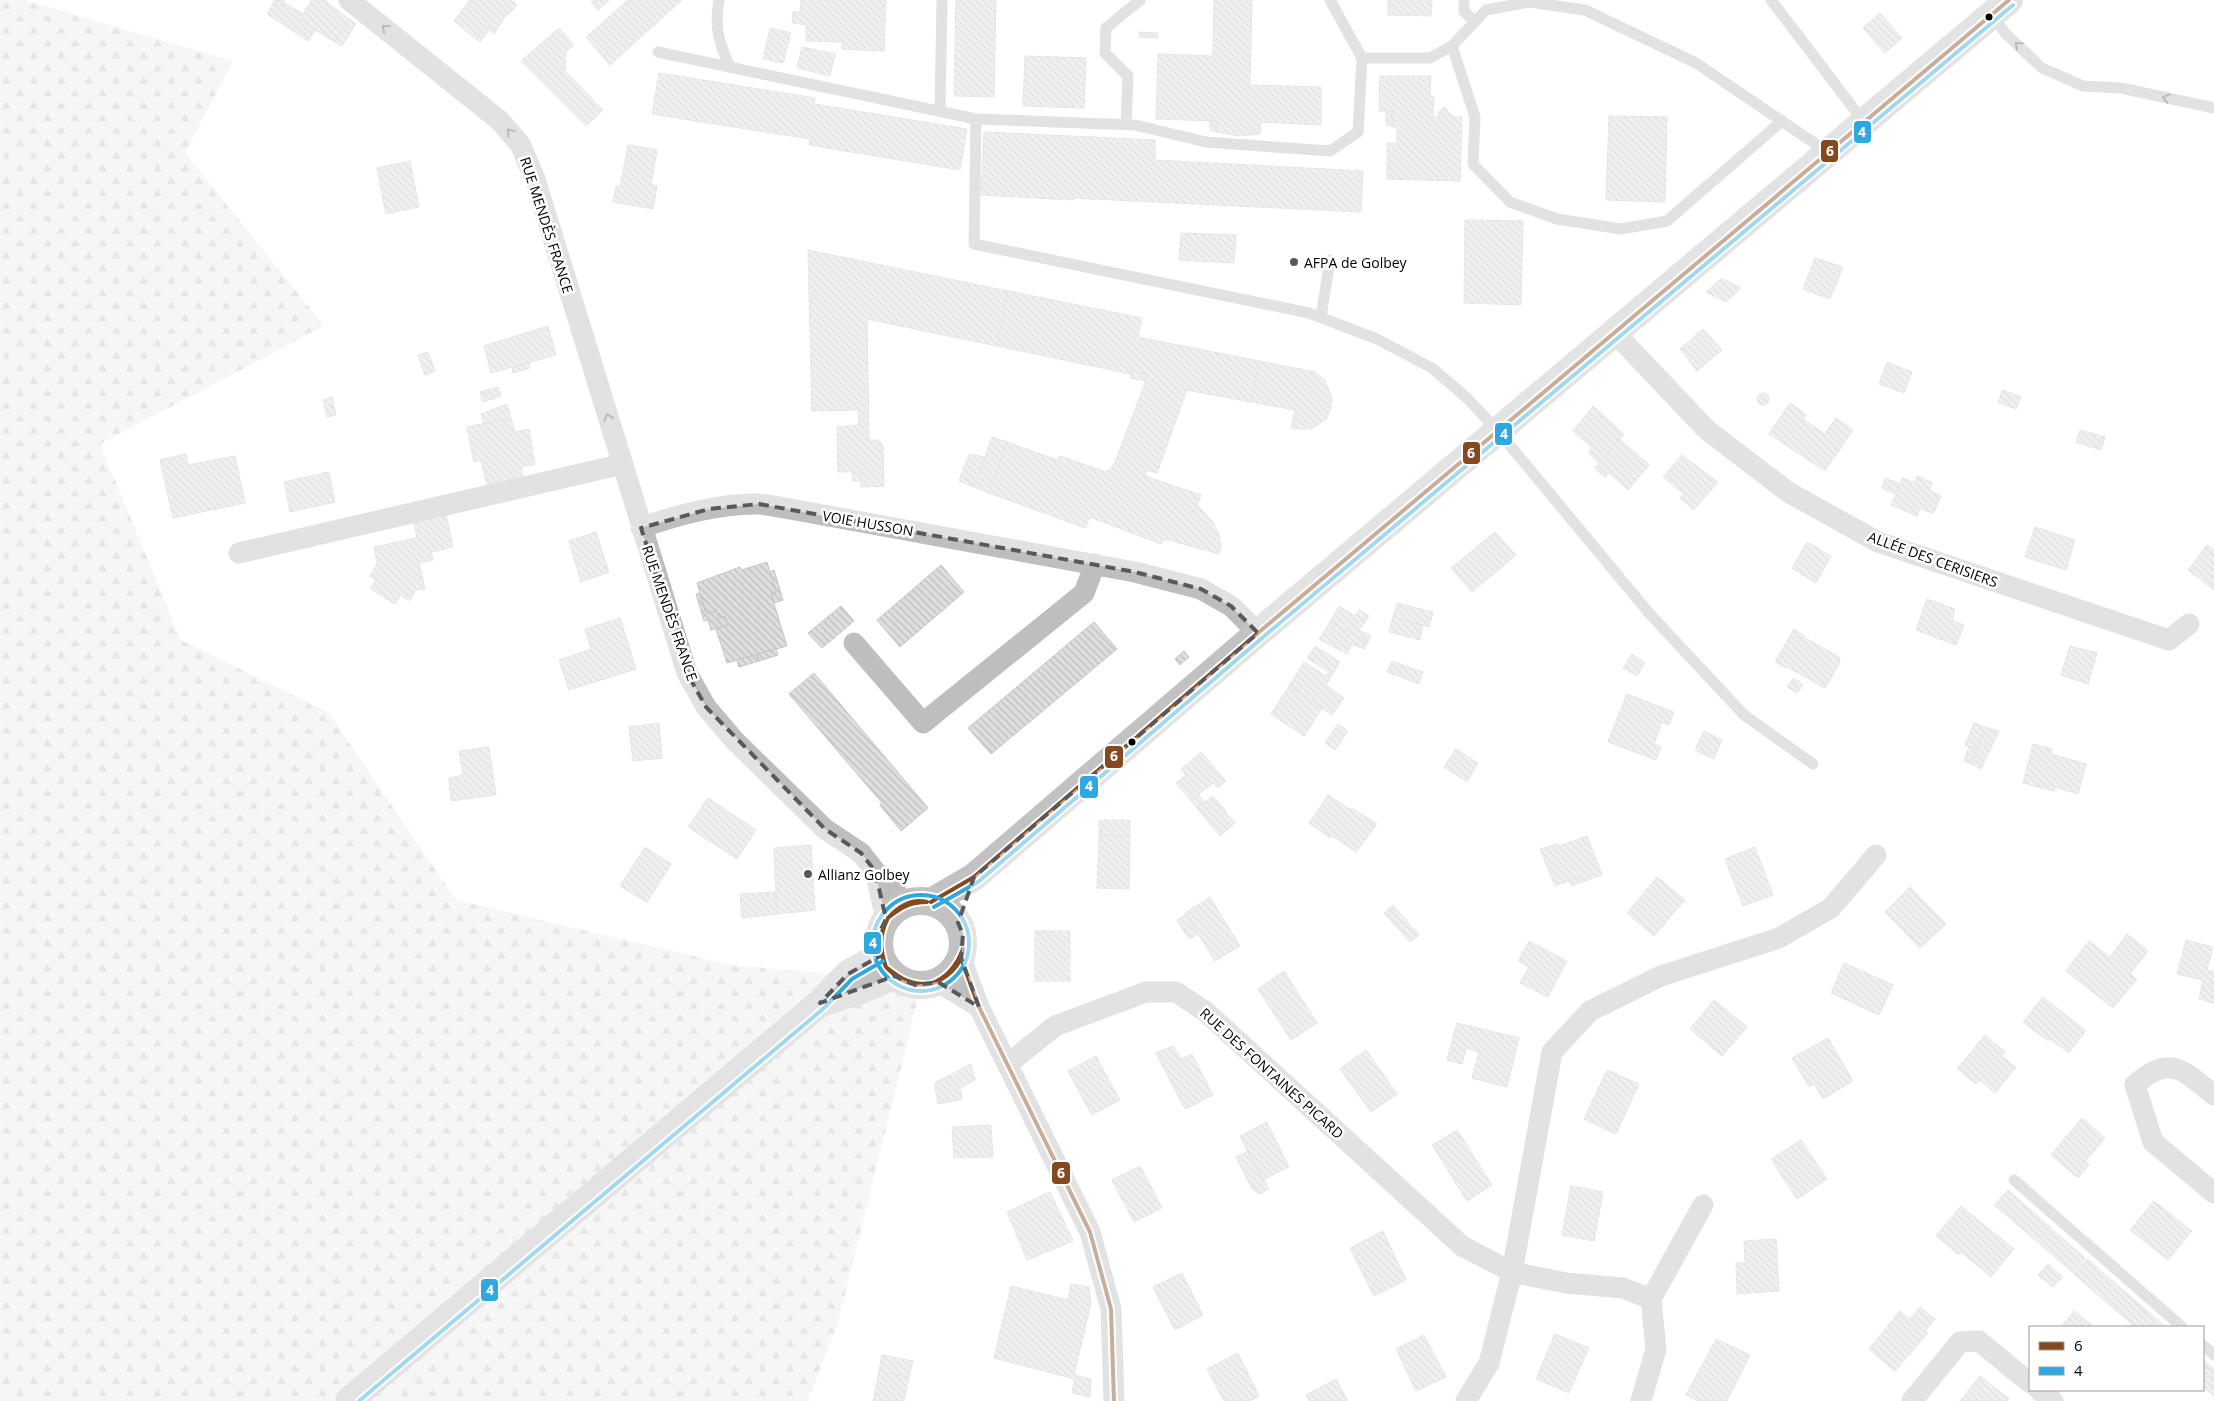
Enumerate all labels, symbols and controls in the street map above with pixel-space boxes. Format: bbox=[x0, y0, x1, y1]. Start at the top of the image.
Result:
unlabelled marker bbox=[1984, 12, 1994, 22]
one-way arrow bbox=[382, 25, 391, 34]
one-way arrow bbox=[2014, 42, 2023, 51]
one-way arrow bbox=[2162, 93, 2171, 104]
line badge: 4 bbox=[1853, 120, 1872, 144]
text: 4 bbox=[1858, 122, 1866, 141]
one-way arrow bbox=[507, 129, 516, 138]
line badge: 6 bbox=[1820, 139, 1839, 163]
text: 6 bbox=[1826, 141, 1834, 160]
street label: RUE MENDÈS FRANCE bbox=[516, 154, 578, 296]
place label: AFPA de Golbey bbox=[1304, 253, 1408, 272]
marker: AFPA de Golbey bbox=[1288, 256, 1300, 268]
one-way arrow bbox=[604, 414, 614, 422]
line badge: 4 bbox=[1494, 422, 1513, 446]
text: 4 bbox=[1500, 424, 1508, 443]
line badge: 6 bbox=[1462, 441, 1481, 465]
text: 6 bbox=[1467, 443, 1475, 462]
street label: VOIE HUSSON bbox=[821, 506, 915, 540]
street label: ALLÉE DES CERISIERS bbox=[1865, 527, 2001, 591]
street label: RUE MENDÈS FRANCE bbox=[638, 543, 702, 683]
unlabelled marker bbox=[1127, 737, 1137, 747]
line badge: 6 bbox=[1104, 745, 1124, 769]
text: 6 bbox=[1110, 746, 1118, 765]
line badge: 4 bbox=[1079, 775, 1099, 799]
text: 4 bbox=[1085, 776, 1093, 795]
place label: Allianz Golbey bbox=[818, 865, 911, 884]
marker: Allianz Golbey bbox=[802, 868, 814, 880]
line badge: 4 bbox=[863, 931, 882, 955]
text: 4 bbox=[869, 933, 877, 952]
street label: RUE DES FONTAINES PICARD bbox=[1196, 1003, 1348, 1143]
line badge: 6 bbox=[1051, 1161, 1071, 1185]
text: 6 bbox=[1057, 1163, 1065, 1182]
line badge: 4 bbox=[480, 1278, 499, 1302]
text: 4 bbox=[486, 1280, 494, 1299]
legend bbox=[2029, 1326, 2204, 1391]
text: 6 bbox=[2074, 1335, 2083, 1355]
text: 4 bbox=[2074, 1360, 2083, 1380]

